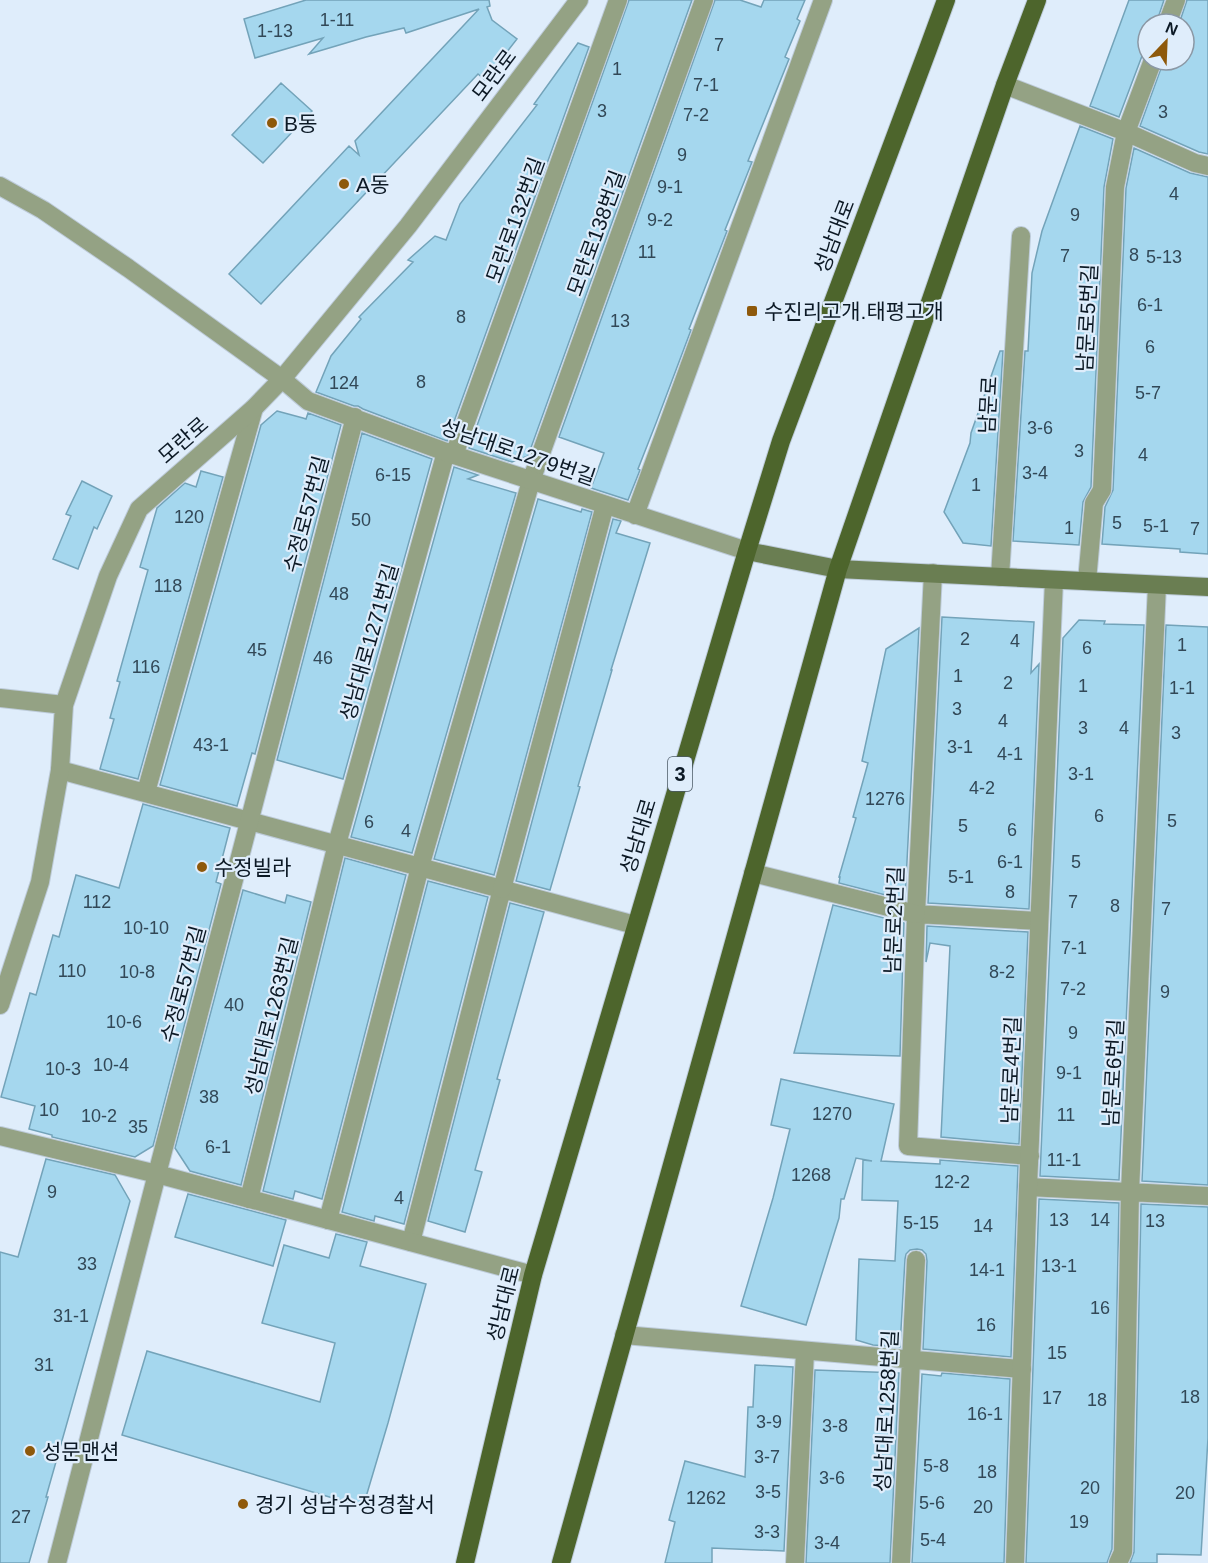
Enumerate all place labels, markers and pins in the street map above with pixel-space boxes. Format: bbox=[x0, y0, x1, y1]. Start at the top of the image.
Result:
place label: B동 bbox=[284, 112, 317, 135]
marker: B동 bbox=[265, 116, 279, 130]
place label: A동 bbox=[356, 173, 389, 196]
marker: A동 bbox=[337, 177, 351, 191]
place label: 수진리고개.태평고개 bbox=[764, 300, 944, 323]
marker: 수진리고개.태평고개 bbox=[745, 304, 759, 318]
place label: 수정빌라 bbox=[214, 856, 291, 879]
marker: 수정빌라 bbox=[195, 860, 209, 874]
place label: 성문맨션 bbox=[42, 1440, 119, 1463]
marker: 성문맨션 bbox=[23, 1444, 37, 1458]
place label: 경기 성남수정경찰서 bbox=[255, 1493, 435, 1516]
marker: 경기 성남수정경찰서 bbox=[236, 1497, 250, 1511]

